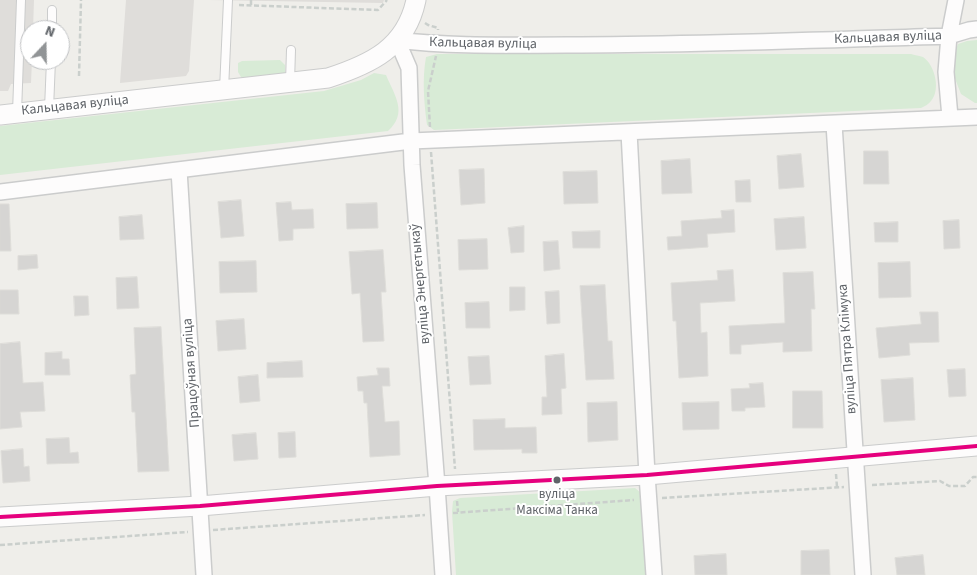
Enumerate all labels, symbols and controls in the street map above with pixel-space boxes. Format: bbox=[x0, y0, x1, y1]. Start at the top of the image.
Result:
north arrow bbox=[20, 20, 70, 70]
text: N bbox=[42, 21, 58, 43]
street label: Кальцавая вуліца bbox=[834, 28, 942, 48]
street label: Кальцавая вуліца bbox=[429, 35, 537, 53]
street label: Кальцавая вуліца bbox=[20, 92, 130, 120]
street label: вуліца Энергетыкаў bbox=[407, 223, 435, 345]
street label: вуліца Пятра Клімука bbox=[835, 283, 861, 415]
street label: Працоўная вуліца bbox=[180, 318, 204, 428]
marker: вуліца Максіма Танка bbox=[552, 475, 562, 485]
place label: вуліца Максіма Танка bbox=[516, 487, 598, 518]

